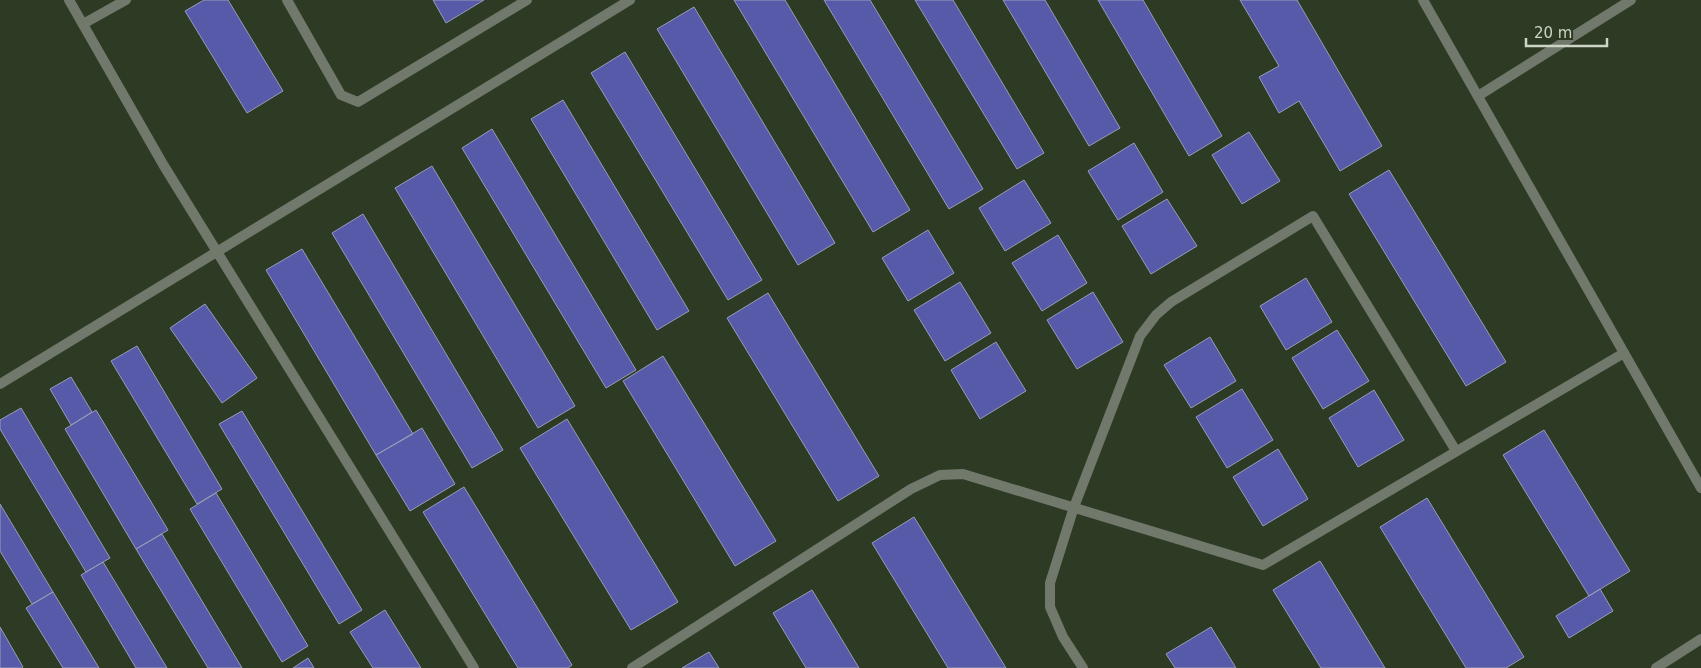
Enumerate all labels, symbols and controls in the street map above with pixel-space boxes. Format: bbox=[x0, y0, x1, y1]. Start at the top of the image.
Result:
scale bar bbox=[1526, 15, 1607, 47]
text: 20 m bbox=[1534, 24, 1572, 42]

